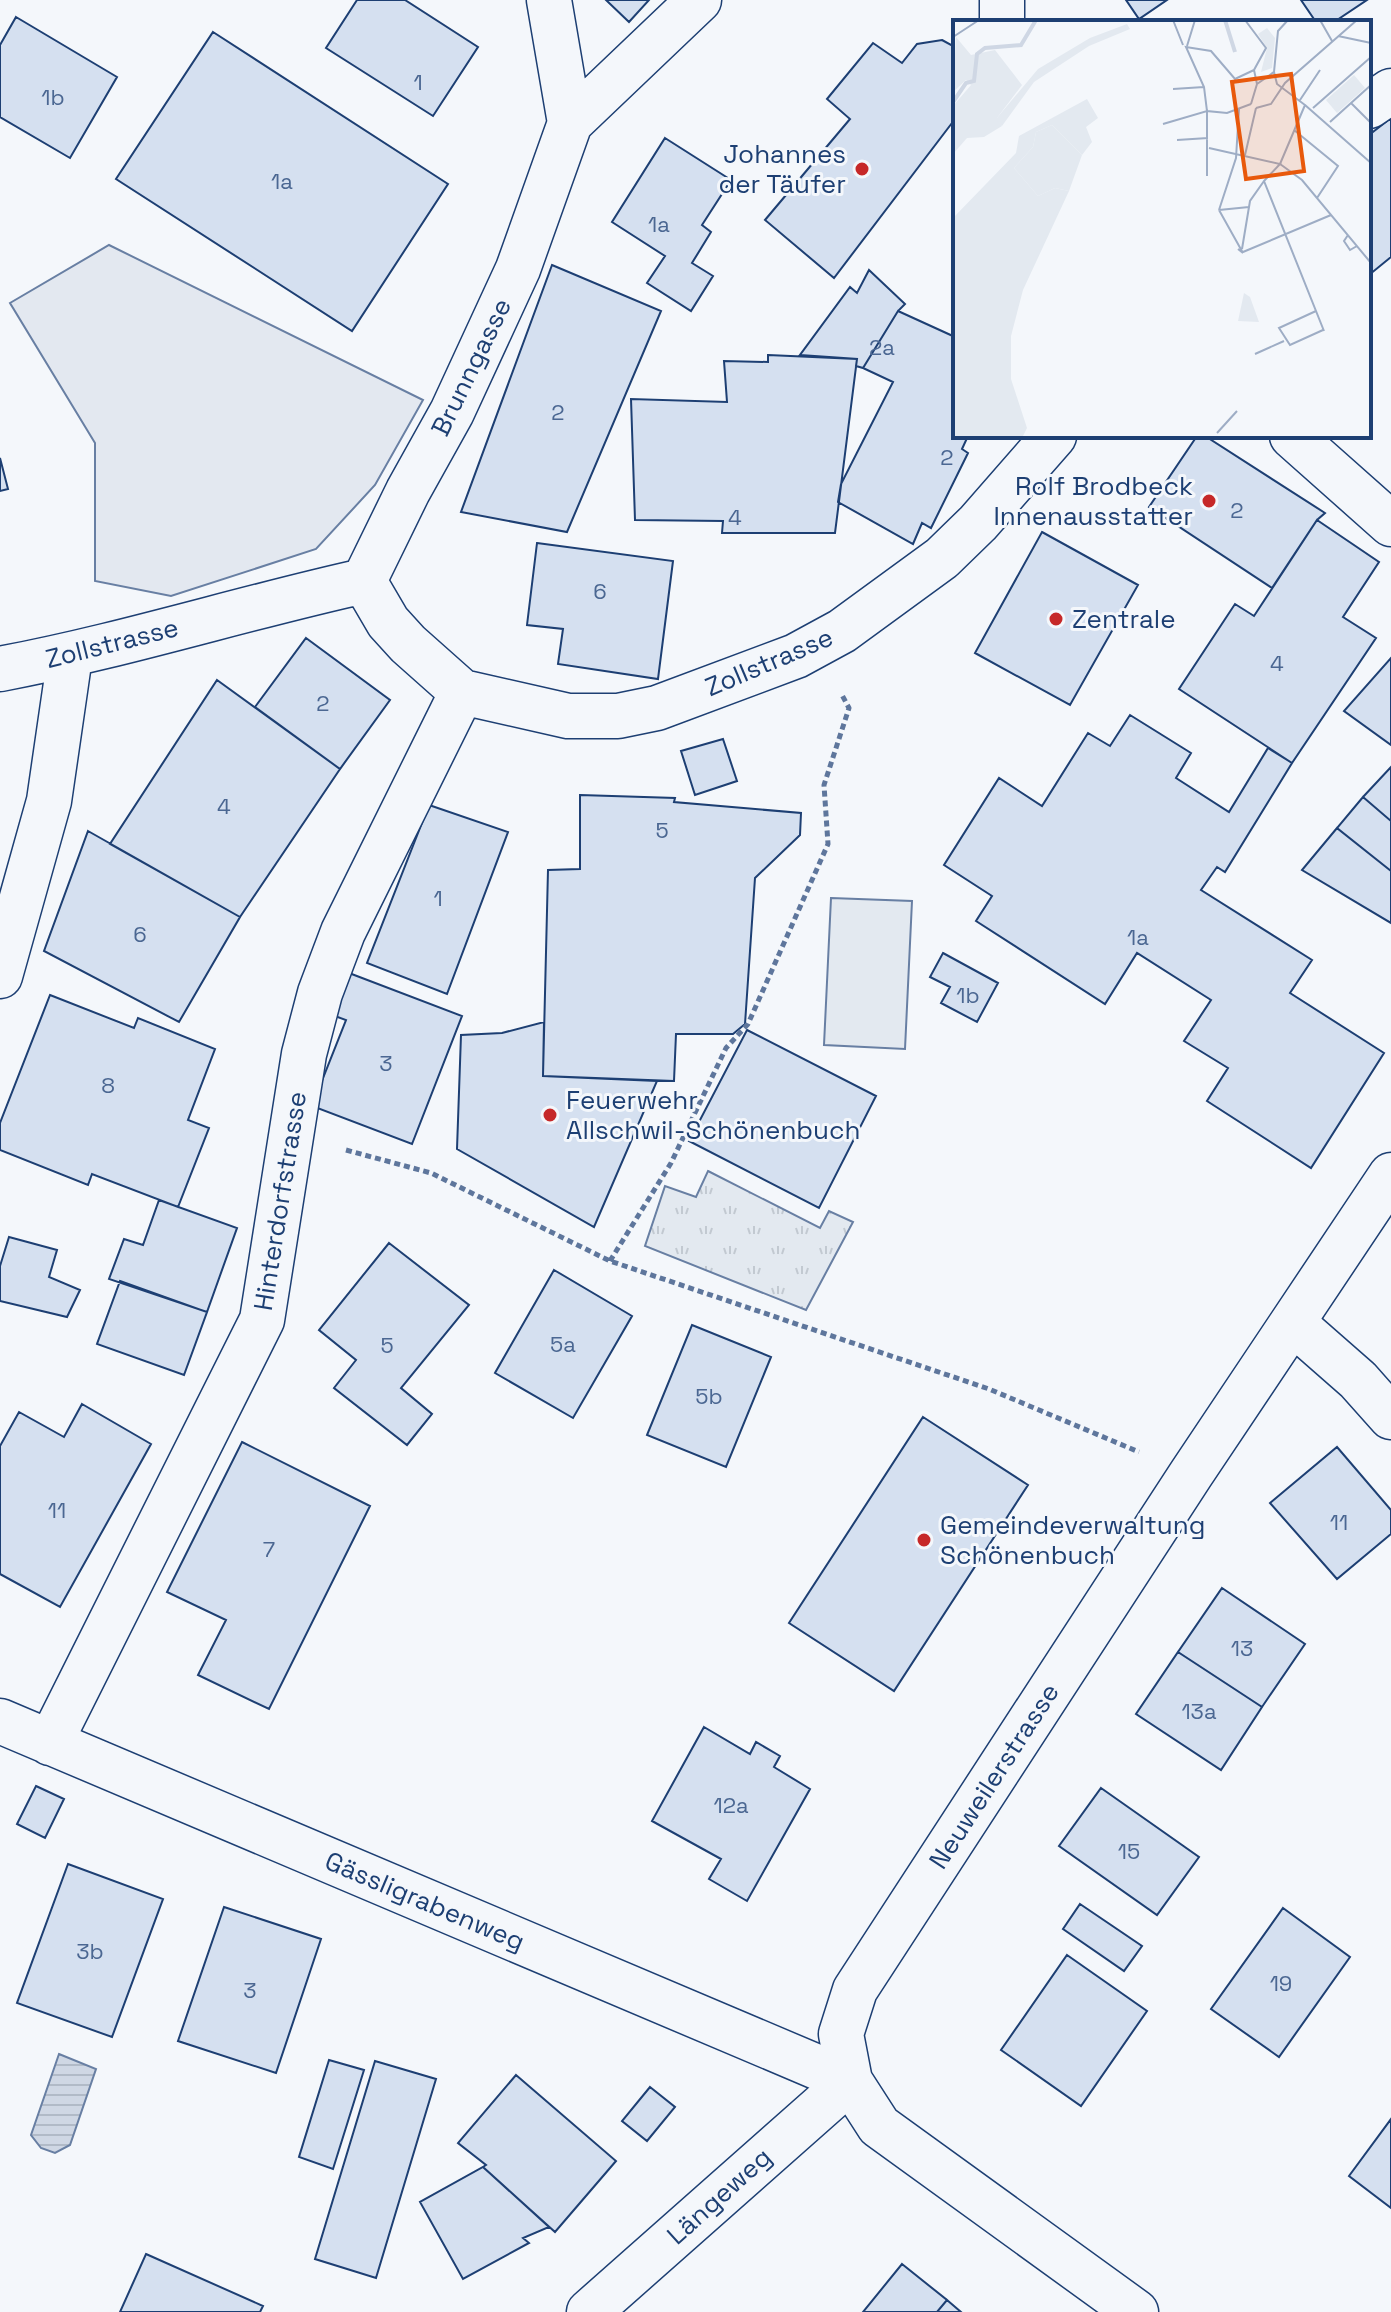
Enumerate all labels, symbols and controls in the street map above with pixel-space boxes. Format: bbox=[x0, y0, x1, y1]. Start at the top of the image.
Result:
inset map bbox=[953, 20, 1371, 438]
house number: 1 bbox=[413, 68, 423, 96]
house number: 1b bbox=[41, 83, 65, 111]
place label: Johannes der Täufer bbox=[718, 137, 846, 201]
marker: Johannes der Täufer bbox=[853, 160, 871, 178]
house number: 1a bbox=[271, 167, 293, 195]
house number: 1a bbox=[648, 210, 670, 238]
street label: Brunngasse bbox=[423, 293, 519, 441]
house number: 2a bbox=[869, 333, 895, 361]
house number: 2 bbox=[551, 398, 565, 426]
house number: 2 bbox=[940, 443, 954, 471]
place label: Rolf Brodbeck Innenausstatter bbox=[993, 469, 1193, 533]
marker: Rolf Brodbeck Innenausstatter bbox=[1200, 492, 1218, 510]
house number: 2 bbox=[1230, 496, 1244, 524]
house number: 4 bbox=[728, 503, 742, 531]
house number: 6 bbox=[593, 577, 607, 605]
place label: Zentrale bbox=[1072, 602, 1176, 636]
street label: Zollstrasse bbox=[42, 610, 182, 676]
marker: Zentrale bbox=[1047, 610, 1065, 628]
street label: Zollstrasse bbox=[700, 620, 838, 704]
house number: 4 bbox=[1270, 649, 1284, 677]
house number: 2 bbox=[316, 689, 330, 717]
house number: 4 bbox=[217, 792, 231, 820]
house number: 5 bbox=[655, 816, 669, 844]
house number: 1 bbox=[433, 884, 443, 912]
house number: 6 bbox=[133, 920, 147, 948]
house number: 1a bbox=[1127, 923, 1149, 951]
house number: 1b bbox=[956, 981, 980, 1009]
house number: 3 bbox=[379, 1049, 393, 1077]
house number: 8 bbox=[101, 1071, 115, 1099]
place label: Feuerwehr Allschwil-Schönenbuch bbox=[566, 1083, 860, 1147]
street label: Hinterdorfstrasse bbox=[246, 1089, 314, 1313]
marker: Feuerwehr Allschwil-Schönenbuch bbox=[541, 1106, 559, 1124]
house number: 5a bbox=[550, 1330, 576, 1358]
house number: 5 bbox=[380, 1331, 394, 1359]
house number: 5b bbox=[695, 1382, 723, 1410]
house number: 11 bbox=[48, 1496, 66, 1524]
place label: Gemeindeverwaltung Schönenbuch bbox=[940, 1508, 1205, 1572]
house number: 11 bbox=[1330, 1508, 1348, 1536]
marker: Gemeindeverwaltung Schönenbuch bbox=[915, 1531, 933, 1549]
house number: 7 bbox=[263, 1535, 275, 1563]
house number: 13 bbox=[1231, 1634, 1253, 1662]
street label: Neuweilerstrasse bbox=[921, 1677, 1067, 1875]
house number: 13a bbox=[1181, 1697, 1217, 1725]
house number: 12a bbox=[713, 1791, 749, 1819]
house number: 15 bbox=[1118, 1837, 1140, 1865]
street label: Gässligrabenweg bbox=[320, 1844, 530, 1958]
house number: 3b bbox=[76, 1937, 104, 1965]
house number: 19 bbox=[1270, 1969, 1292, 1997]
house number: 3 bbox=[243, 1976, 257, 2004]
street label: Längeweg bbox=[659, 2140, 779, 2252]

